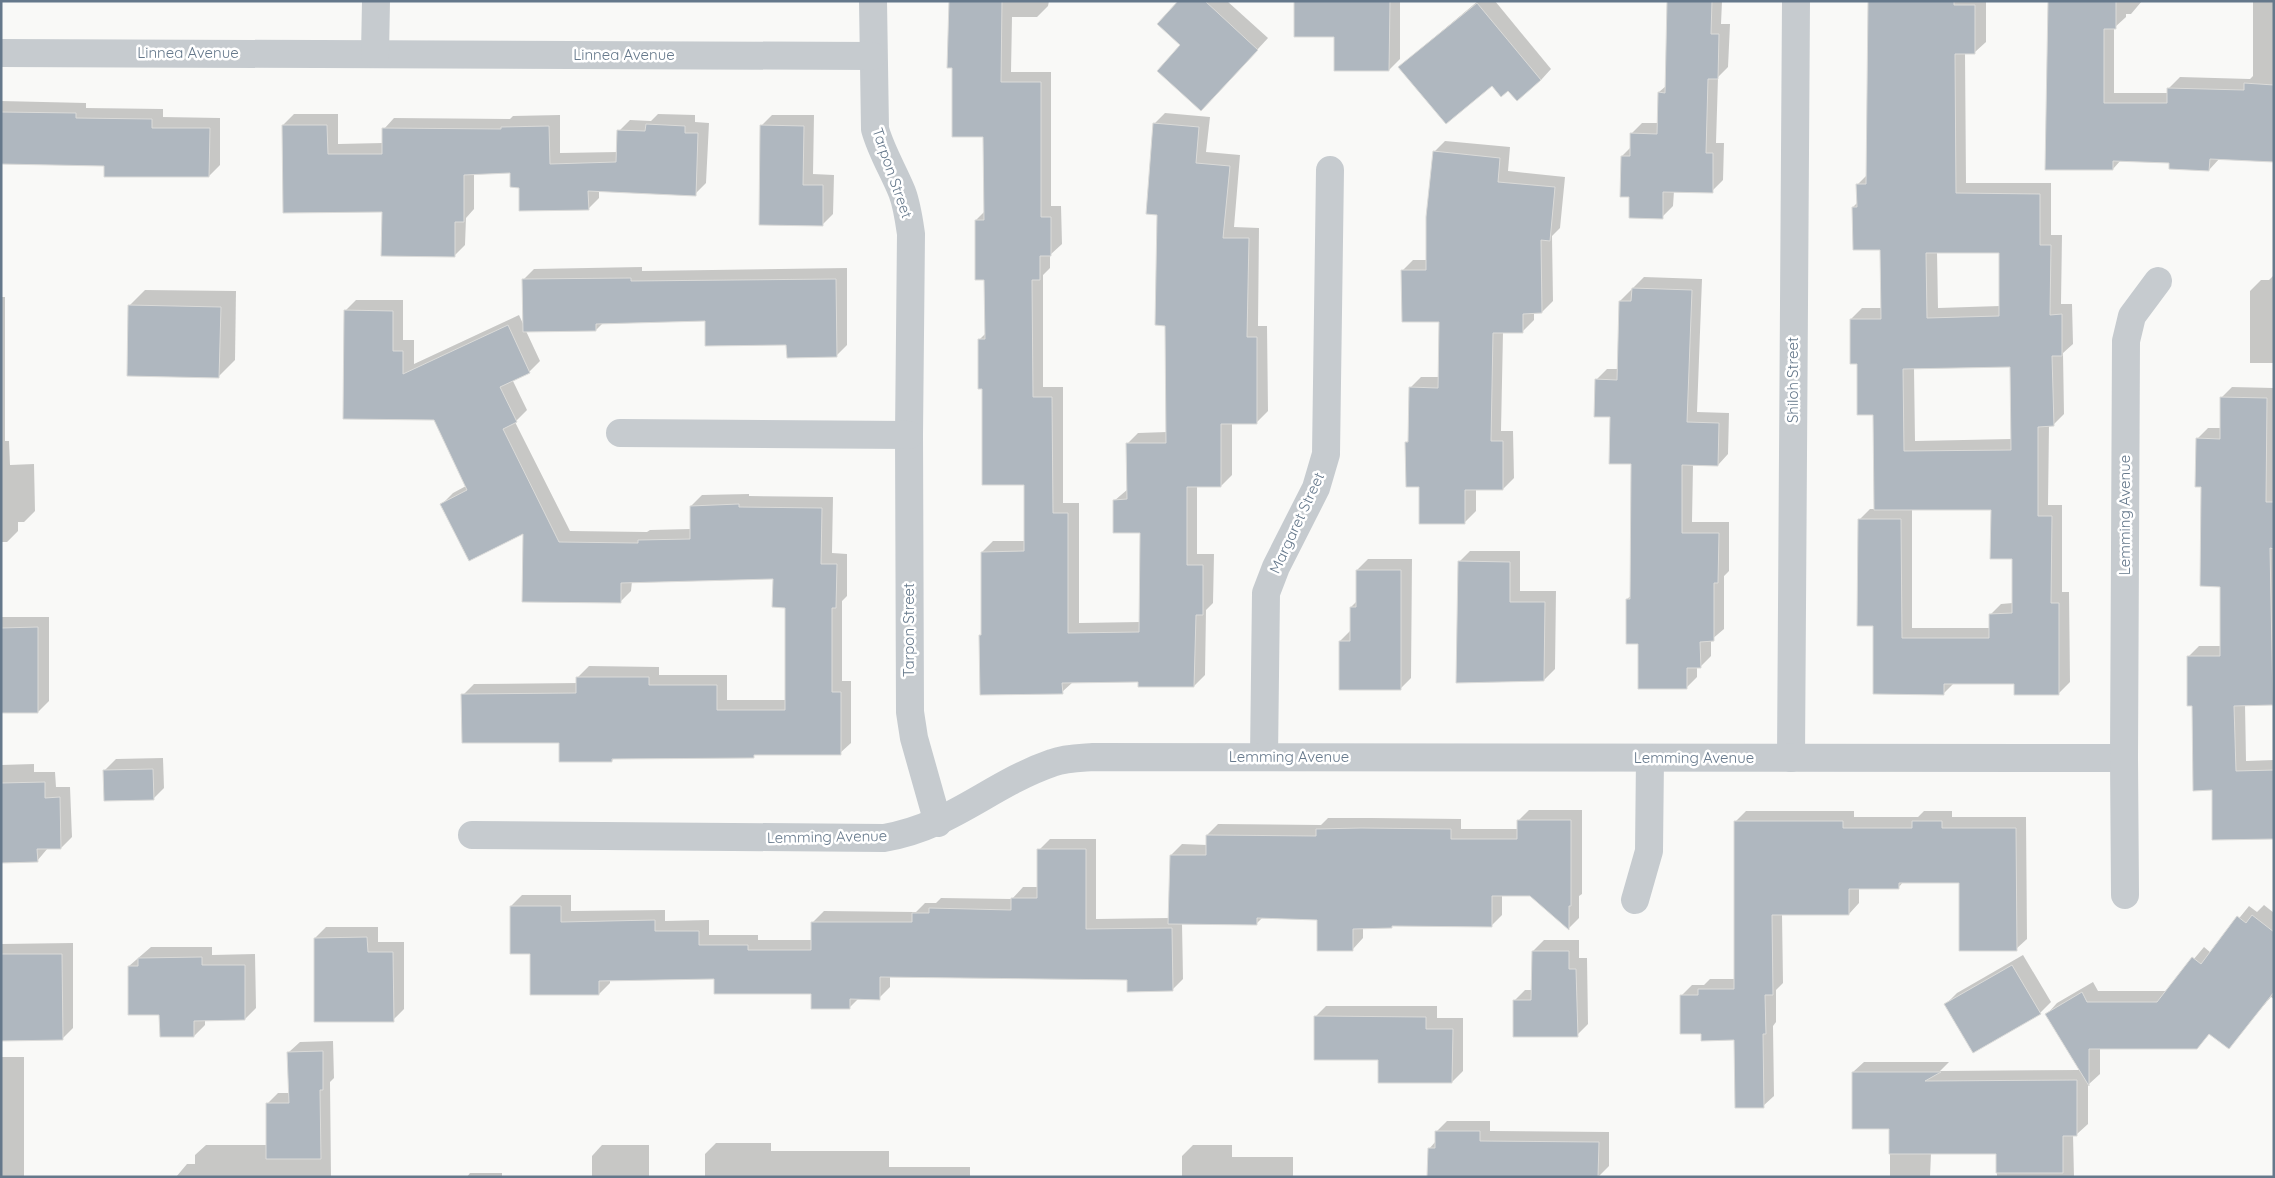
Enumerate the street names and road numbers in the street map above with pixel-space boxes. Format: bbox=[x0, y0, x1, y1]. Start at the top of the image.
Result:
street label: Linnea Avenue bbox=[137, 43, 239, 62]
street label: Linnea Avenue bbox=[573, 45, 675, 64]
street label: Tarpon Street bbox=[868, 125, 917, 221]
street label: Shiloh Street bbox=[1783, 337, 1802, 423]
street label: Lemming Avenue bbox=[2115, 455, 2134, 575]
street label: Margaret Street bbox=[1265, 469, 1328, 576]
street label: Tarpon Street bbox=[899, 583, 918, 677]
street label: Lemming Avenue bbox=[1229, 747, 1349, 766]
street label: Lemming Avenue bbox=[1634, 748, 1754, 767]
street label: Lemming Avenue bbox=[767, 826, 887, 847]

